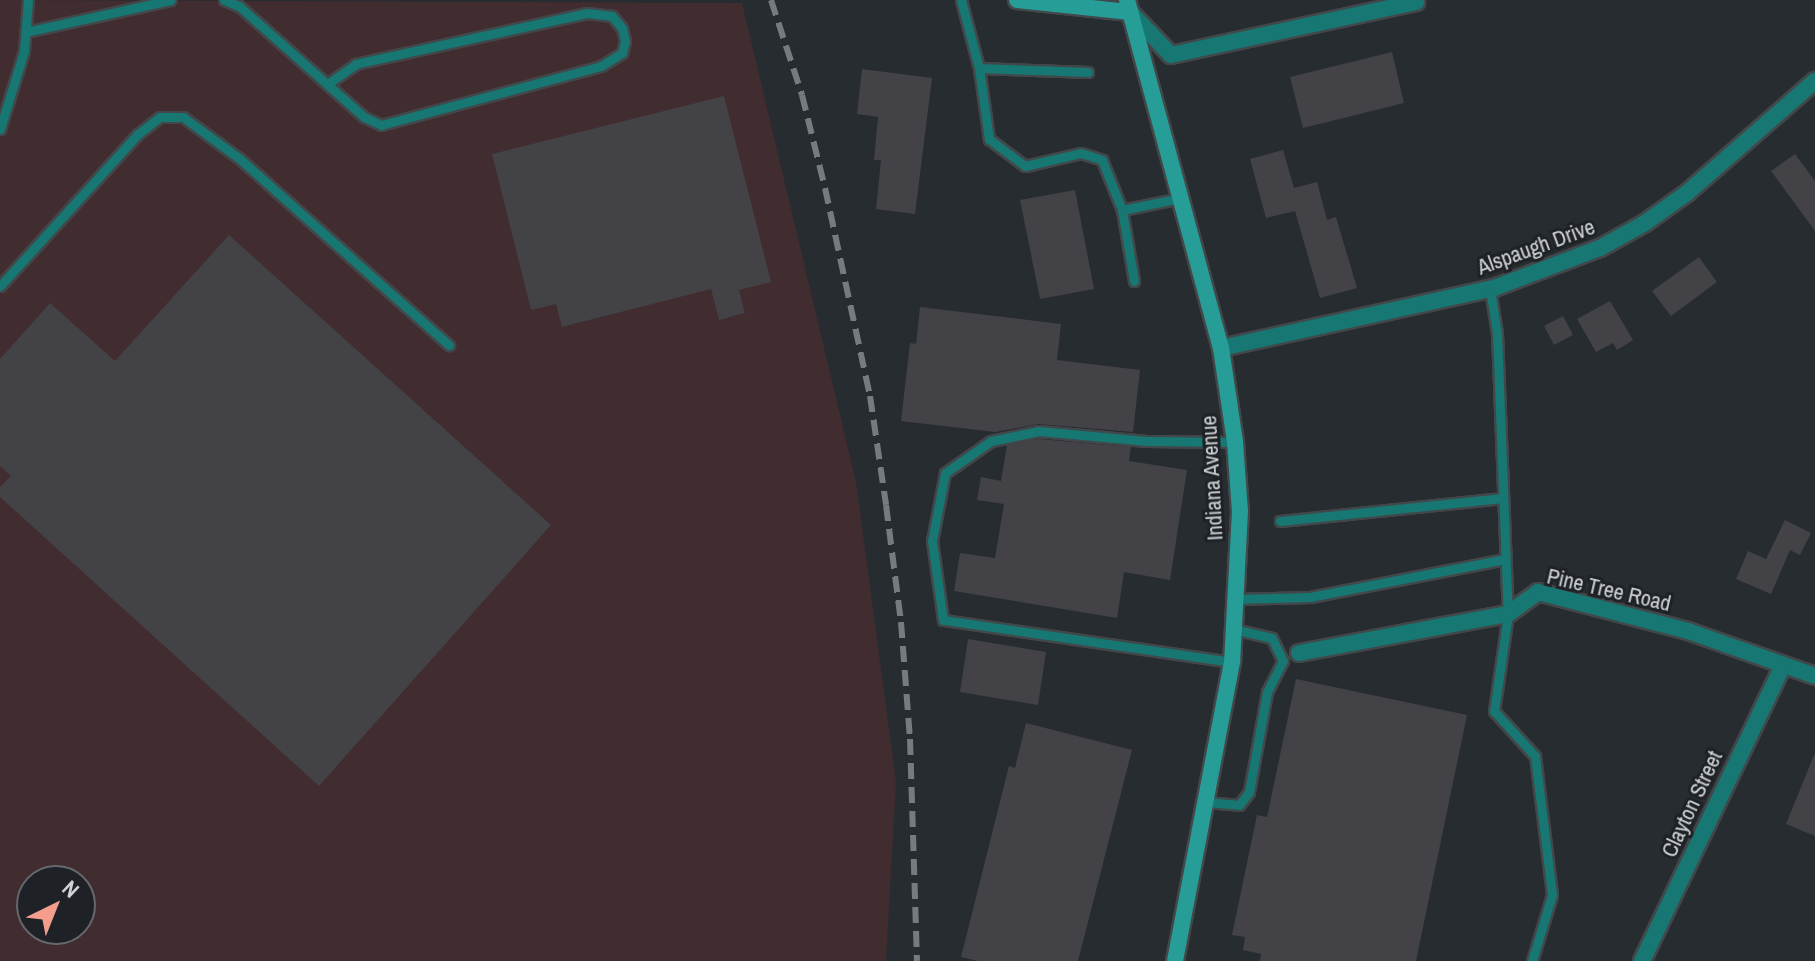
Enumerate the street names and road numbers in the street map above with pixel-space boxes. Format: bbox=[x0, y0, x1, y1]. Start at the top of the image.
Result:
street label: Alspaugh Drive bbox=[1474, 214, 1598, 280]
street label: Indiana Avenue bbox=[1196, 414, 1228, 542]
street label: Pine Tree Road bbox=[1544, 563, 1674, 617]
street label: Clayton Street bbox=[1656, 747, 1728, 861]

